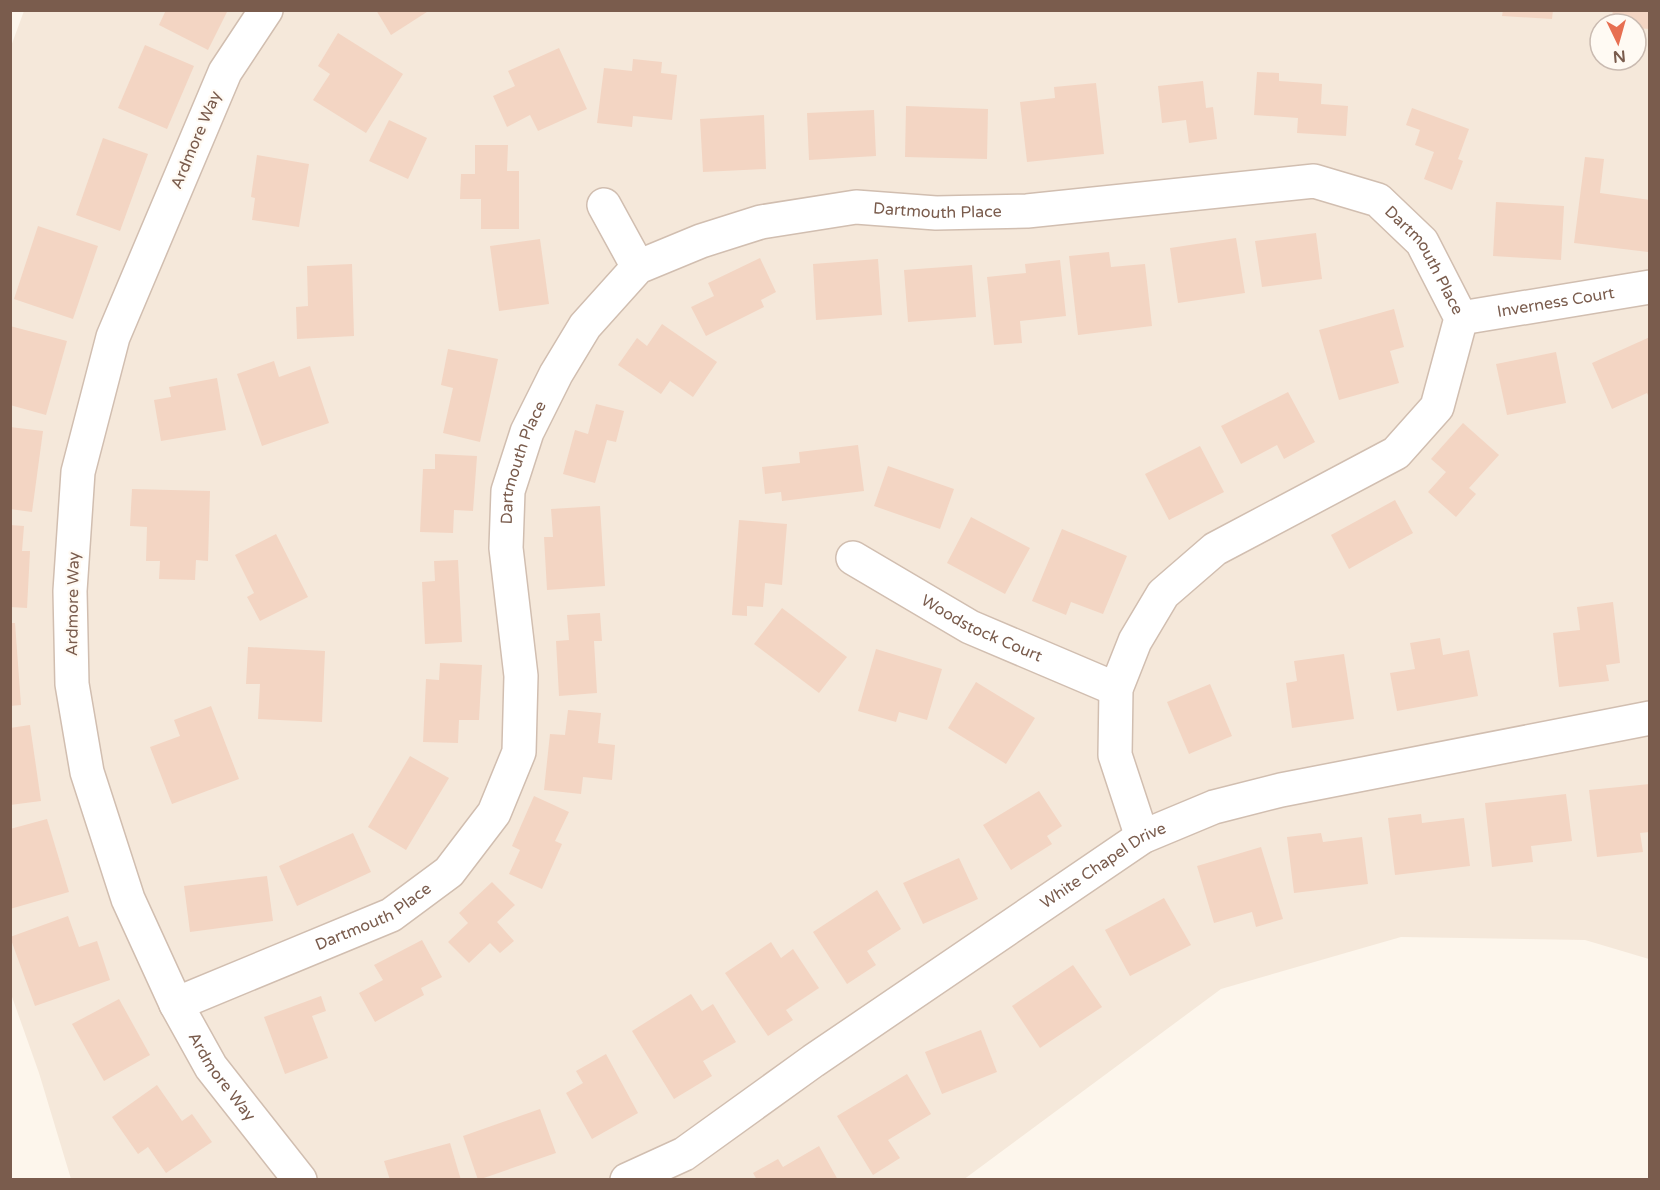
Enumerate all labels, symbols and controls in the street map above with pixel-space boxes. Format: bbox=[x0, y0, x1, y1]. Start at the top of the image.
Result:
north arrow bbox=[1588, 12, 1648, 72]
text: N bbox=[1612, 45, 1626, 66]
street label: Ardmore Way bbox=[166, 88, 226, 192]
street label: Dartmouth Place bbox=[872, 198, 1002, 223]
street label: Dartmouth Place bbox=[1380, 202, 1468, 318]
street label: Inverness Court bbox=[1496, 283, 1616, 322]
street label: Dartmouth Place bbox=[497, 398, 551, 525]
street label: Ardmore Way bbox=[62, 551, 84, 656]
street label: Woodstock Court bbox=[917, 590, 1045, 666]
street label: White Chapel Drive bbox=[1037, 818, 1169, 913]
street label: Dartmouth Place bbox=[312, 879, 435, 955]
street label: Ardmore Way bbox=[184, 1029, 260, 1125]

